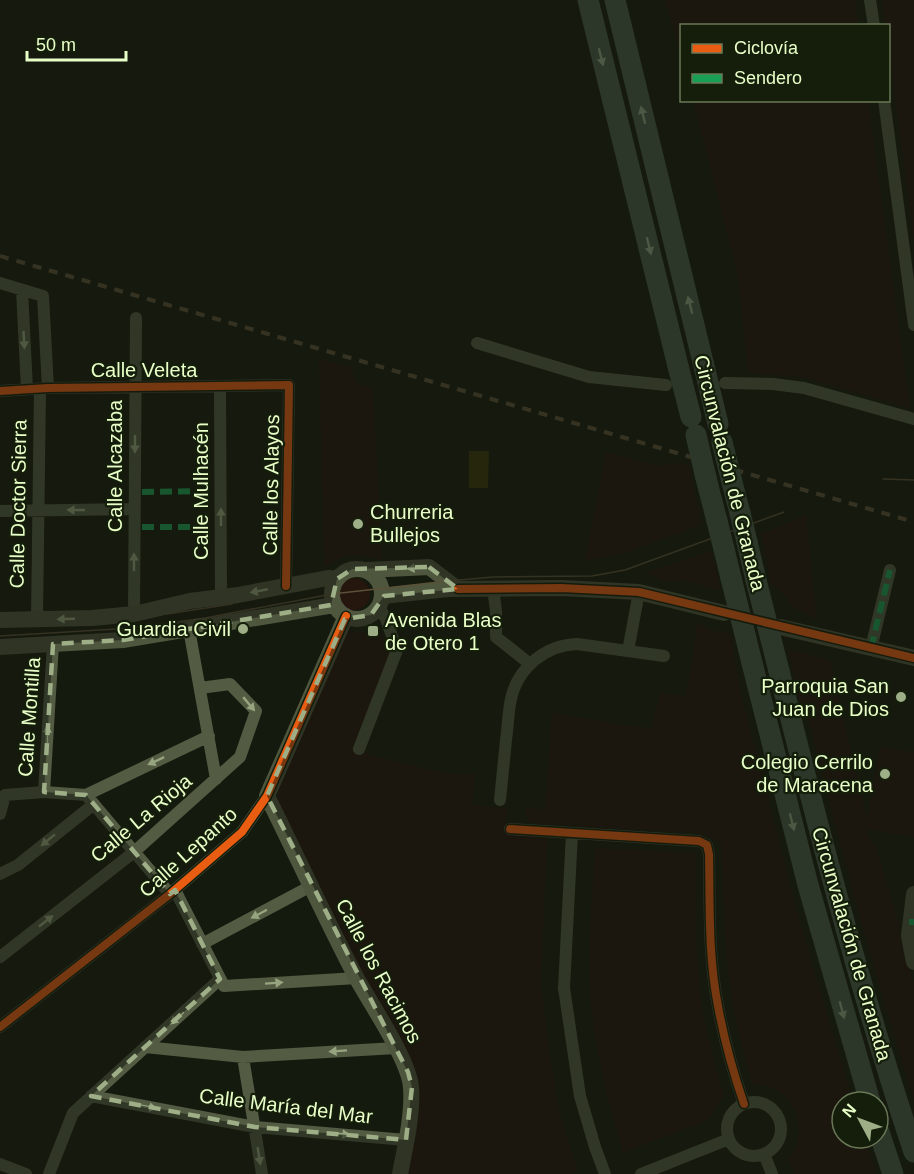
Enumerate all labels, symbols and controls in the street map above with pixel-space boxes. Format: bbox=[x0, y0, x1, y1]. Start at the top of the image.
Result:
scale bar bbox=[27, 24, 126, 62]
legend bbox=[680, 24, 890, 102]
text: 50 m bbox=[36, 35, 76, 55]
text: Ciclovía bbox=[734, 38, 799, 58]
one-way arrow bbox=[597, 48, 607, 66]
text: Sendero bbox=[734, 68, 802, 88]
one-way arrow bbox=[638, 106, 648, 124]
one-way arrow bbox=[644, 237, 654, 255]
one-way arrow bbox=[684, 296, 694, 314]
one-way arrow bbox=[20, 330, 29, 349]
street label: Circunvalación de Granada bbox=[690, 353, 770, 594]
street label: Calle Veleta bbox=[91, 359, 198, 381]
street label: Calle Alcazaba bbox=[104, 399, 126, 532]
street label: Calle los Alayos bbox=[259, 414, 283, 556]
street label: Calle Doctor Sierra bbox=[6, 418, 30, 589]
street label: Calle Mulhacén bbox=[190, 422, 212, 560]
one-way arrow bbox=[130, 435, 140, 454]
place label: Churreria Bullejos bbox=[370, 501, 454, 546]
one-way arrow bbox=[66, 505, 85, 515]
one-way arrow bbox=[216, 508, 226, 527]
marker: Churreria Bullejos bbox=[351, 517, 365, 531]
one-way arrow bbox=[129, 552, 139, 571]
one-way arrow bbox=[406, 563, 425, 572]
one-way arrow bbox=[249, 587, 268, 596]
place label: Avenida Blas de Otero 1 bbox=[385, 609, 501, 654]
one-way arrow bbox=[57, 615, 76, 624]
place label: Guardia Civil bbox=[117, 618, 231, 640]
marker: Guardia Civil bbox=[236, 622, 250, 636]
marker: Avenida Blas de Otero 1 bbox=[366, 624, 380, 638]
street label: Calle Montilla bbox=[14, 655, 44, 778]
place label: Parroquia San Juan de Dios bbox=[761, 675, 889, 720]
marker: Parroquia San Juan de Dios bbox=[894, 690, 908, 704]
one-way arrow bbox=[242, 697, 255, 712]
one-way arrow bbox=[43, 724, 52, 743]
place label: Colegio Cerrilo de Maracena bbox=[741, 751, 874, 796]
one-way arrow bbox=[148, 757, 165, 766]
marker: Colegio Cerrilo de Maracena bbox=[878, 767, 892, 781]
street label: Calle La Rioja bbox=[86, 769, 196, 866]
street label: Calle Lepanto bbox=[135, 803, 241, 901]
one-way arrow bbox=[787, 813, 797, 831]
street label: Circunvalación de Granada bbox=[808, 824, 896, 1064]
one-way arrow bbox=[40, 834, 56, 847]
street label: Calle los Racimos bbox=[332, 895, 426, 1047]
one-way arrow bbox=[250, 909, 267, 919]
one-way arrow bbox=[38, 915, 54, 928]
one-way arrow bbox=[264, 978, 283, 987]
one-way arrow bbox=[838, 1001, 847, 1019]
one-way arrow bbox=[169, 1011, 184, 1025]
one-way arrow bbox=[329, 1047, 348, 1056]
street label: Calle María del Mar bbox=[198, 1084, 374, 1128]
north arrow bbox=[830, 1090, 890, 1150]
text: N bbox=[839, 1101, 859, 1120]
one-way arrow bbox=[139, 1103, 158, 1112]
one-way arrow bbox=[332, 1129, 351, 1139]
one-way arrow bbox=[255, 1147, 264, 1166]

